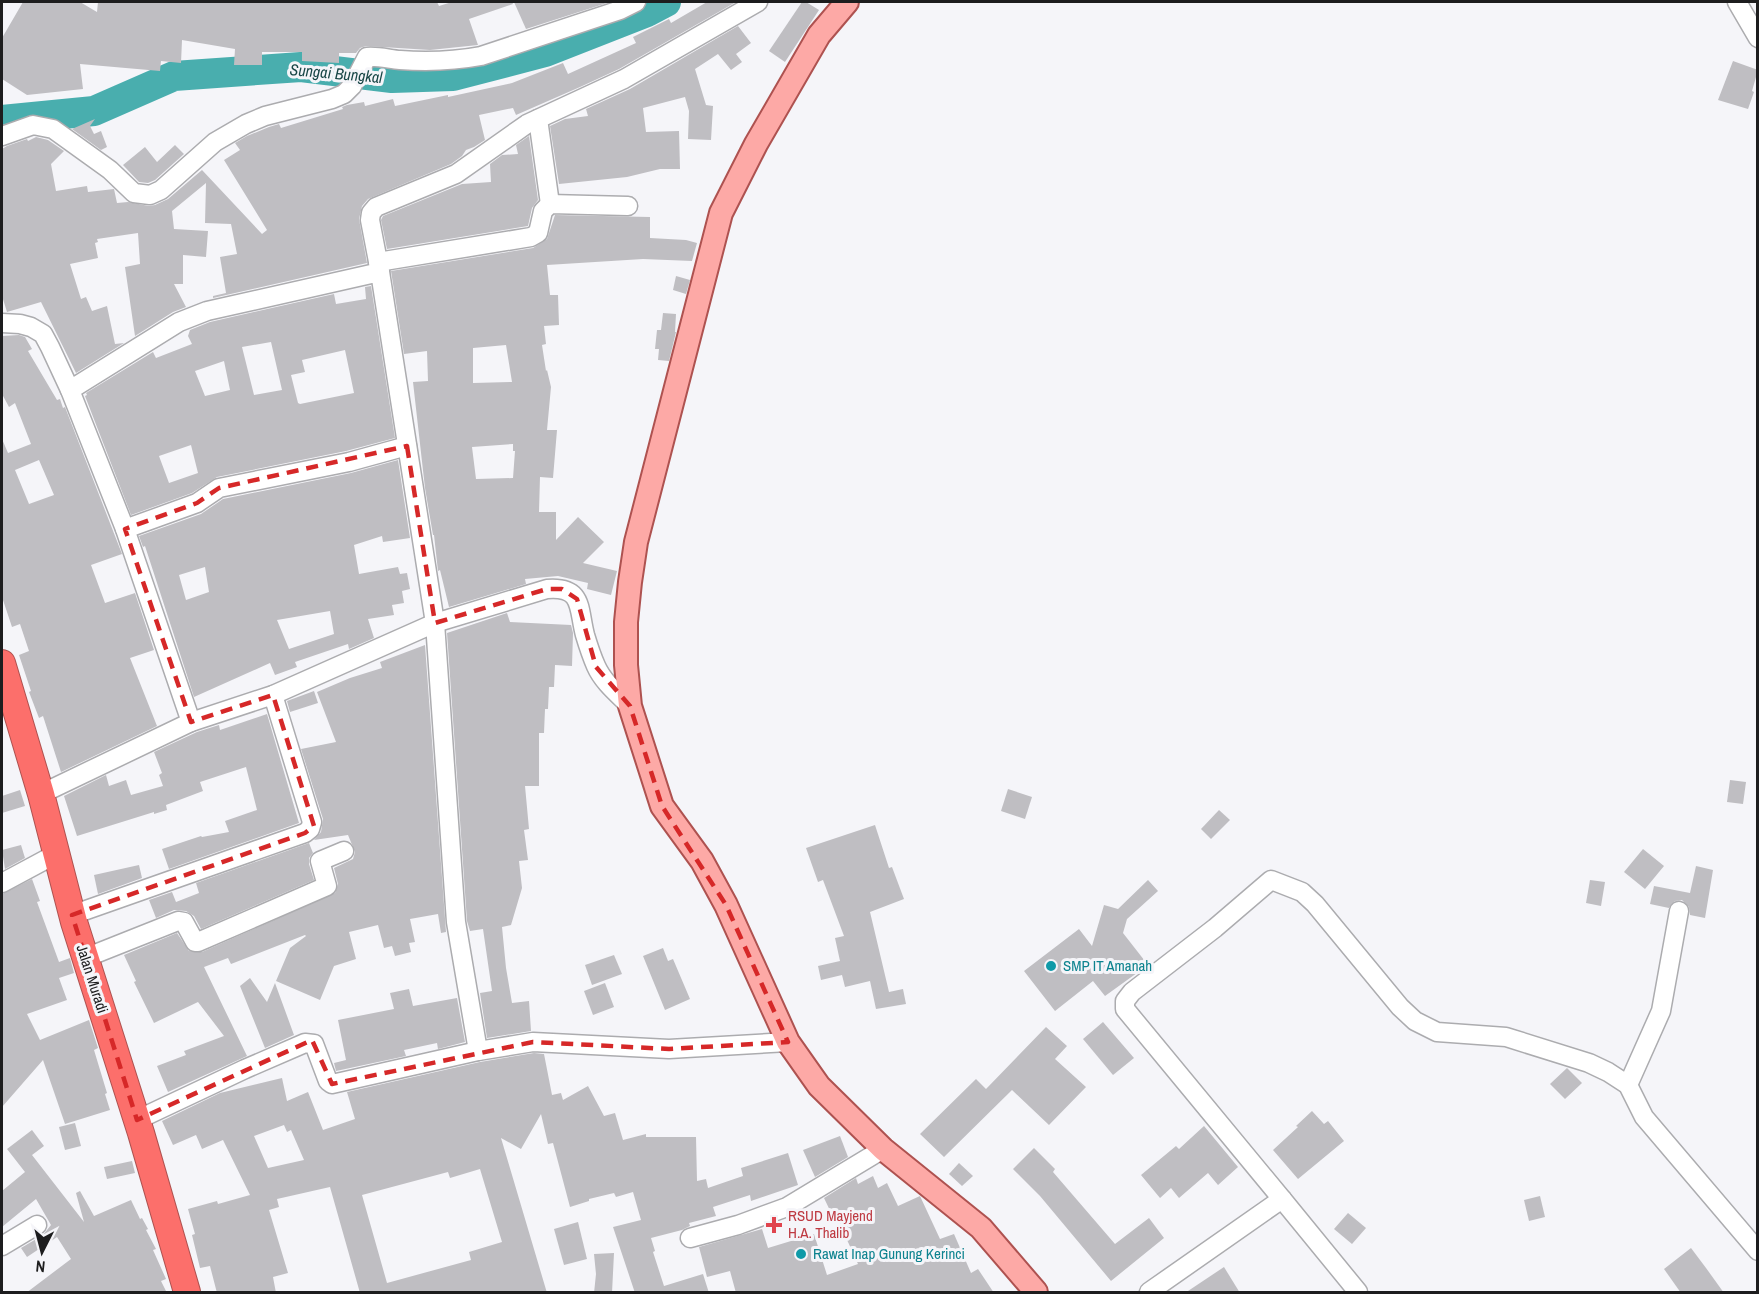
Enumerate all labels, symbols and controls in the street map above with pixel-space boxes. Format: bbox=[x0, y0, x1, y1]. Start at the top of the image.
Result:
water label: Sungai Bungkal bbox=[289, 58, 384, 88]
street label: Jalan Muradi bbox=[72, 942, 113, 1016]
place label: SMP IT Amanah bbox=[1063, 955, 1152, 976]
marker: SMP IT Amanah bbox=[1044, 959, 1058, 973]
place label: RSUD Mayjend H.A. Thalib bbox=[788, 1205, 873, 1243]
marker: RSUD Mayjend H.A. Thalib bbox=[765, 1216, 783, 1234]
north arrow bbox=[12, 1222, 72, 1282]
place label: Rawat Inap Gunung Kerinci bbox=[813, 1243, 965, 1264]
marker: Rawat Inap Gunung Kerinci bbox=[794, 1247, 808, 1261]
text: N bbox=[35, 1255, 46, 1278]

